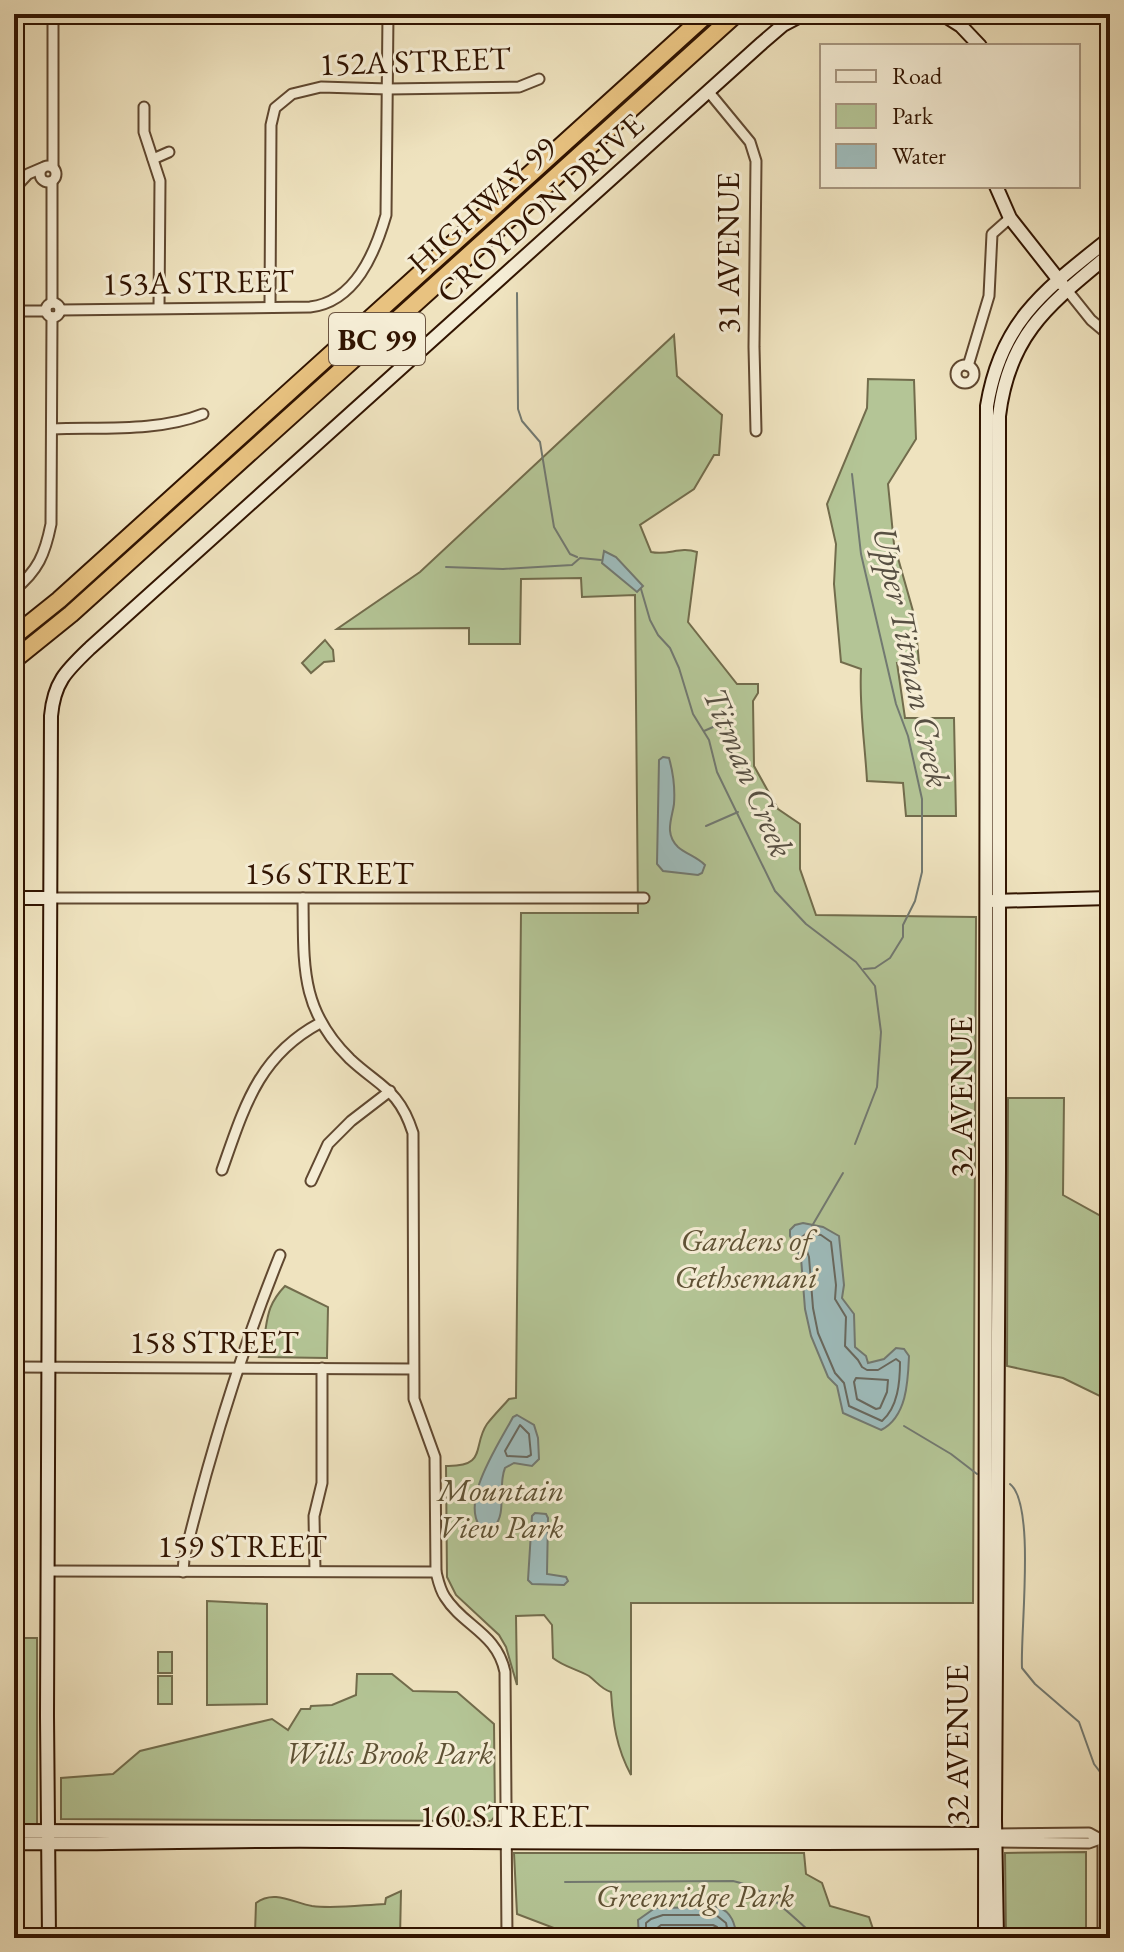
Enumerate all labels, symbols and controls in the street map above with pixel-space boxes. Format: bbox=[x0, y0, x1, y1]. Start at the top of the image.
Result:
street label: 152A STREET bbox=[319, 37, 512, 85]
legend bbox=[820, 44, 1080, 188]
text: Road bbox=[892, 60, 943, 91]
text: Park bbox=[892, 100, 934, 131]
street label: CROYDON DRIVE bbox=[427, 104, 653, 312]
street label: HIGHWAY 99 bbox=[399, 127, 565, 283]
text: Water bbox=[892, 140, 946, 171]
street label: 31 AVENUE bbox=[707, 172, 749, 334]
street label: 153A STREET bbox=[102, 259, 295, 305]
road number: BC 99 bbox=[329, 313, 425, 365]
water label: Upper Titman Creek bbox=[863, 522, 961, 792]
water label: Titman Creek bbox=[693, 680, 805, 864]
street label: 156 STREET bbox=[244, 852, 414, 894]
street label: 32 AVENUE bbox=[940, 1016, 982, 1178]
park label: Gardens of Gethsemani bbox=[674, 1219, 819, 1298]
street label: 158 STREET bbox=[129, 1321, 299, 1363]
park label: Mountain View Park bbox=[436, 1469, 564, 1548]
street label: 159 STREET bbox=[157, 1525, 327, 1567]
street label: 32 AVENUE bbox=[936, 1664, 978, 1826]
park label: Wills Brook Park bbox=[285, 1732, 494, 1774]
street label: 160 STREET bbox=[419, 1795, 589, 1837]
park label: Greenridge Park bbox=[596, 1875, 795, 1917]

